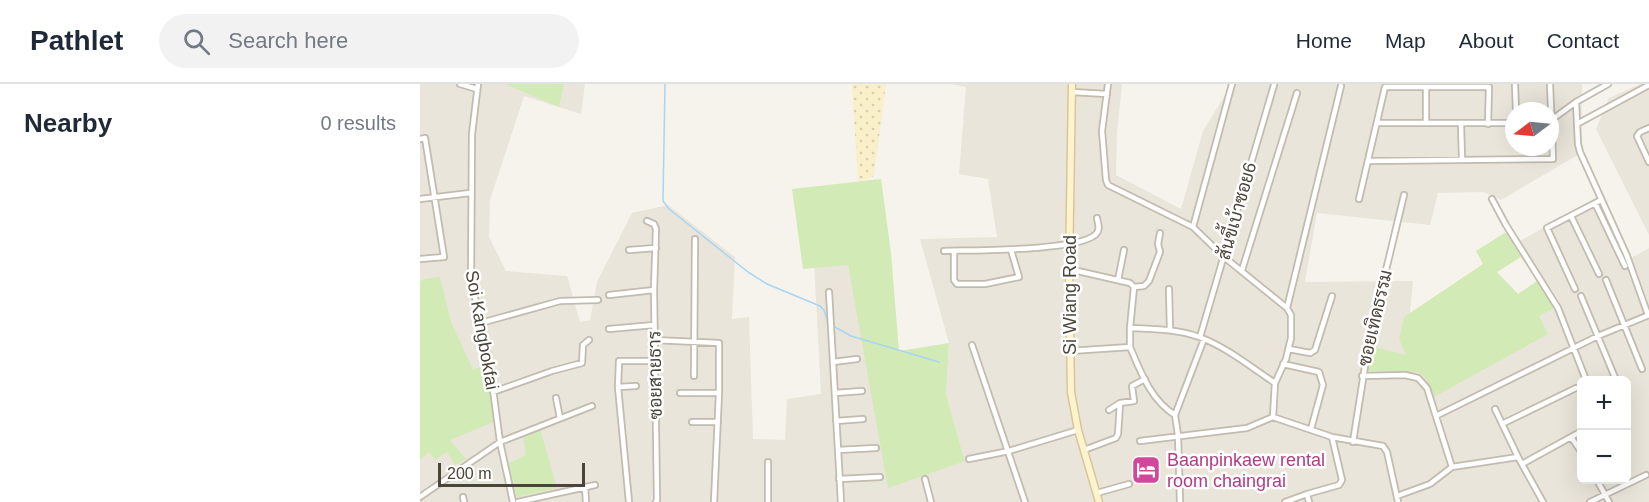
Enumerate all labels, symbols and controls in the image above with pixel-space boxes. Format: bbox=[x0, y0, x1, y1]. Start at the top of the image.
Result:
search box bbox=[159, 14, 579, 68]
text: Pathlet bbox=[30, 25, 123, 56]
icon: search bbox=[180, 25, 213, 58]
text: Search here bbox=[228, 28, 348, 53]
text: Home bbox=[1296, 29, 1352, 52]
text: Map bbox=[1385, 29, 1426, 52]
text: About bbox=[1459, 29, 1514, 52]
text: Contact bbox=[1547, 29, 1619, 52]
north arrow bbox=[1505, 102, 1559, 156]
text: Nearby bbox=[24, 108, 112, 138]
text: 0 results bbox=[320, 112, 396, 134]
street label: สันขี้เบ้าซอย6 bbox=[1208, 158, 1260, 262]
street label: Si Wiang Road bbox=[1060, 235, 1080, 355]
street label: ซอยเทิดธรรม bbox=[1353, 268, 1396, 368]
street label: Soi Kangbokfai bbox=[462, 269, 502, 391]
street label: ซอยสายธาร bbox=[644, 330, 666, 419]
map controls bbox=[1577, 376, 1631, 484]
button: + bbox=[1577, 376, 1631, 430]
button: − bbox=[1577, 430, 1631, 484]
place label: Baanpinkaew rental room chaingrai bbox=[1167, 450, 1325, 491]
hotel icon: Baanpinkaew rental room chaingrai bbox=[1130, 454, 1162, 486]
scale bar bbox=[438, 460, 585, 488]
text: 200 m bbox=[447, 465, 491, 482]

